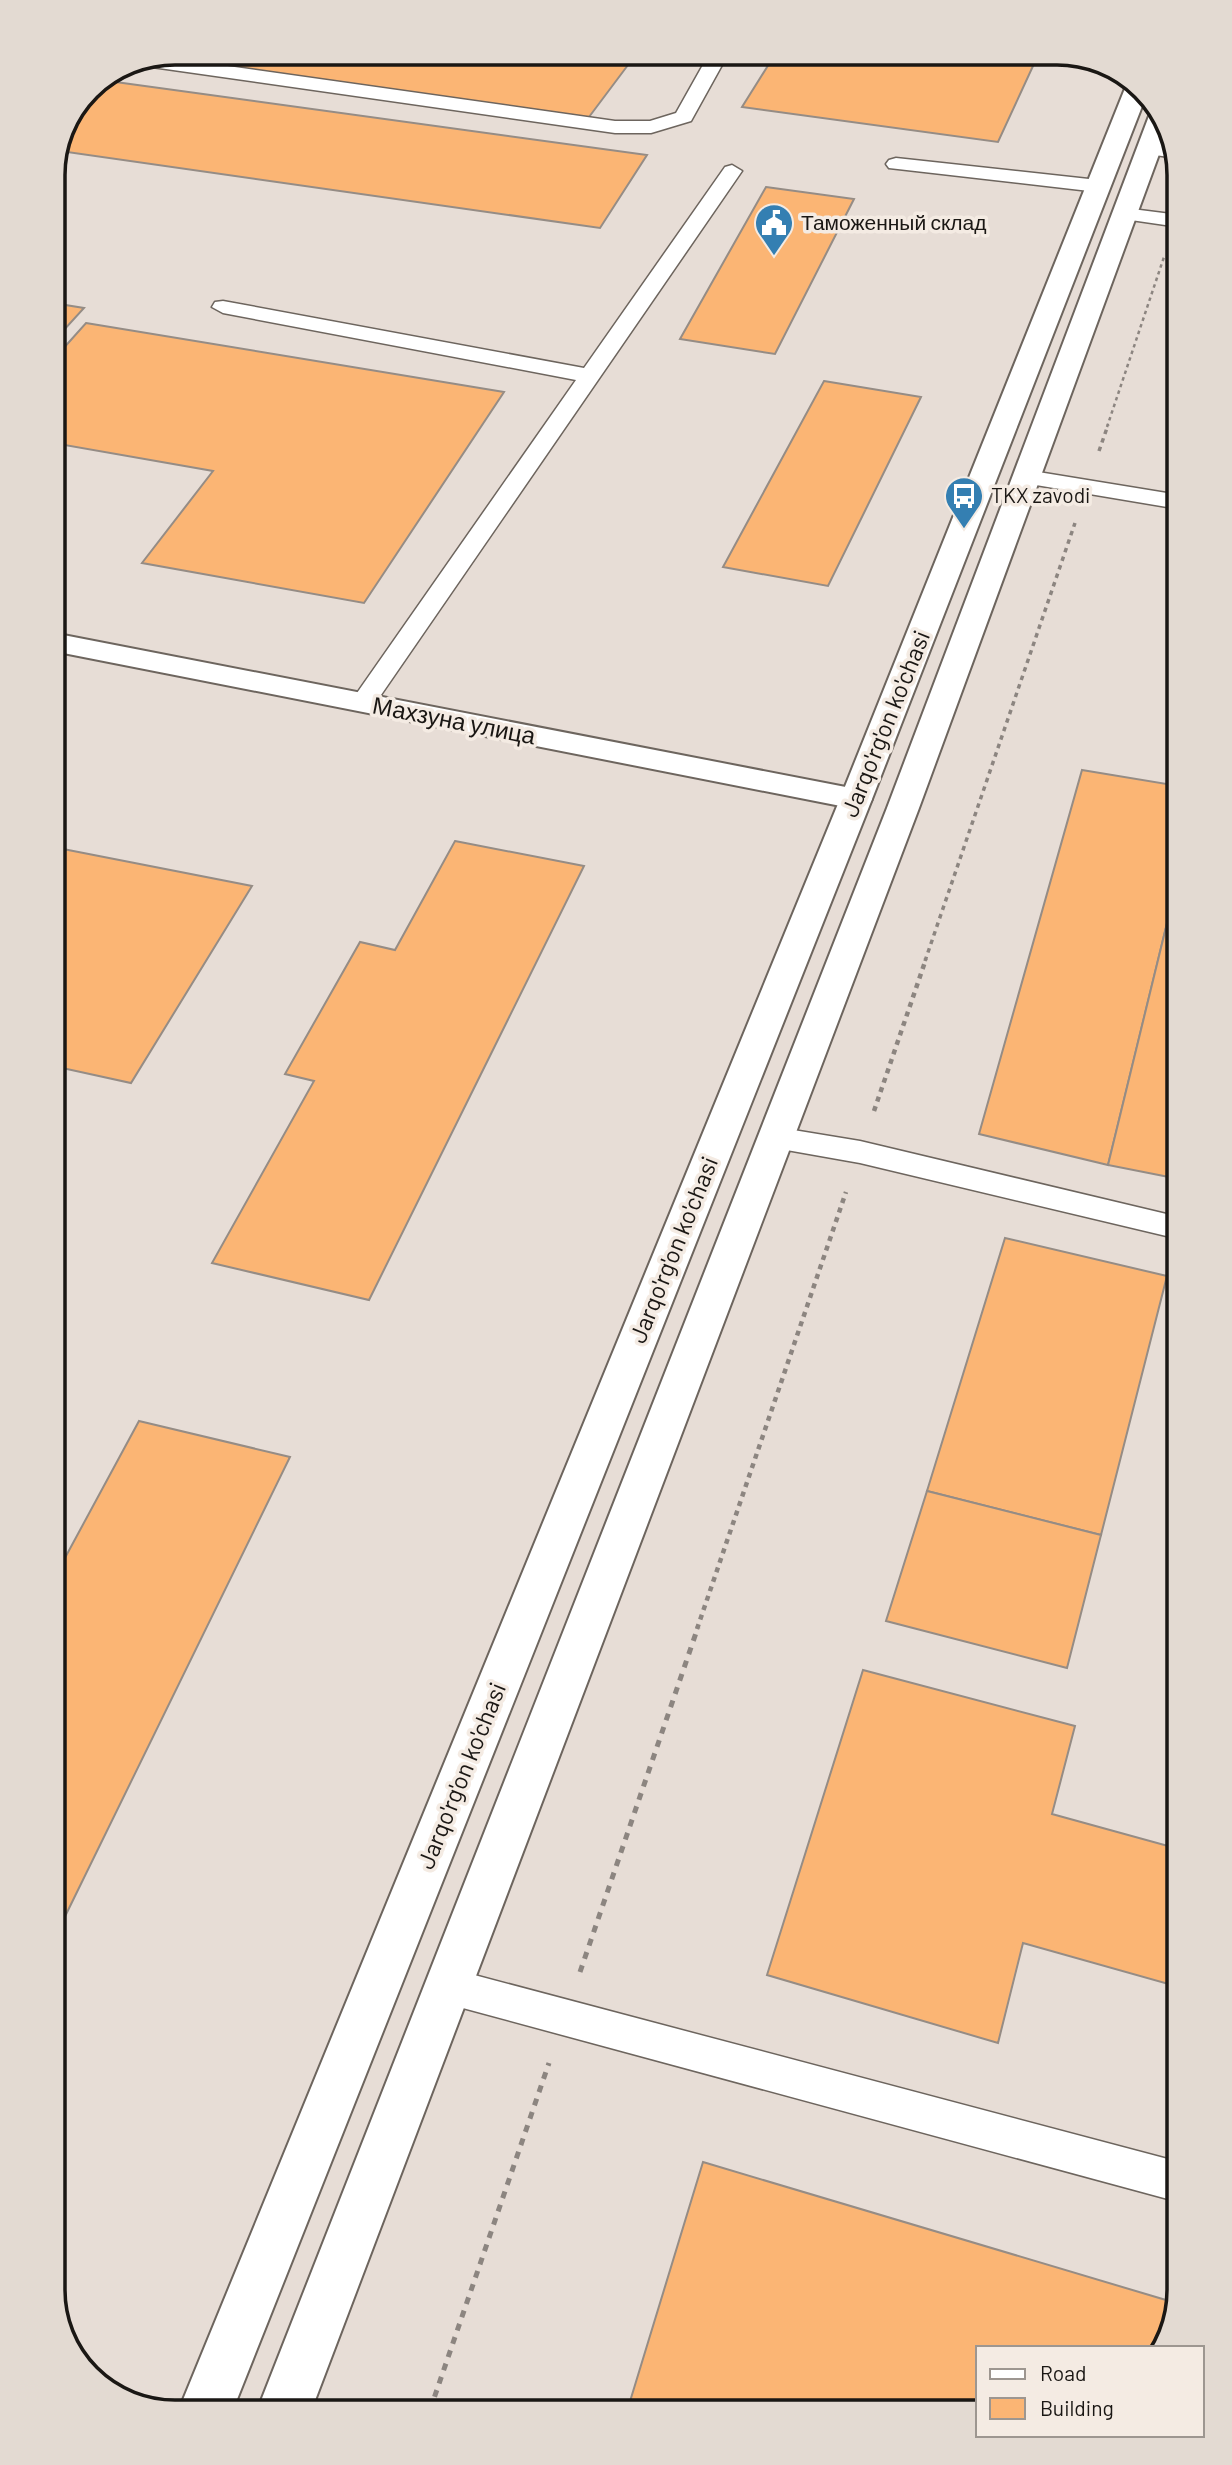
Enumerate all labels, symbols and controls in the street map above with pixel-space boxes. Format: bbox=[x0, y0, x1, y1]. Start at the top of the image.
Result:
public building icon: Таможенный склад bbox=[753, 202, 795, 257]
place label: Таможенный склад bbox=[801, 209, 987, 234]
bus stop icon: TKX zavodi bbox=[943, 475, 985, 530]
place label: TKX zavodi bbox=[991, 482, 1090, 507]
street label: Jarqo'rg'on ko'chasi bbox=[834, 626, 935, 821]
street label: Махзуна улица bbox=[370, 690, 539, 750]
street label: Jarqo'rg'on ko'chasi bbox=[622, 1152, 723, 1347]
street label: Jarqo'rg'on ko'chasi bbox=[410, 1678, 511, 1873]
legend bbox=[976, 2346, 1204, 2437]
text: Road bbox=[1040, 2360, 1086, 2385]
text: Building bbox=[1040, 2395, 1114, 2420]

